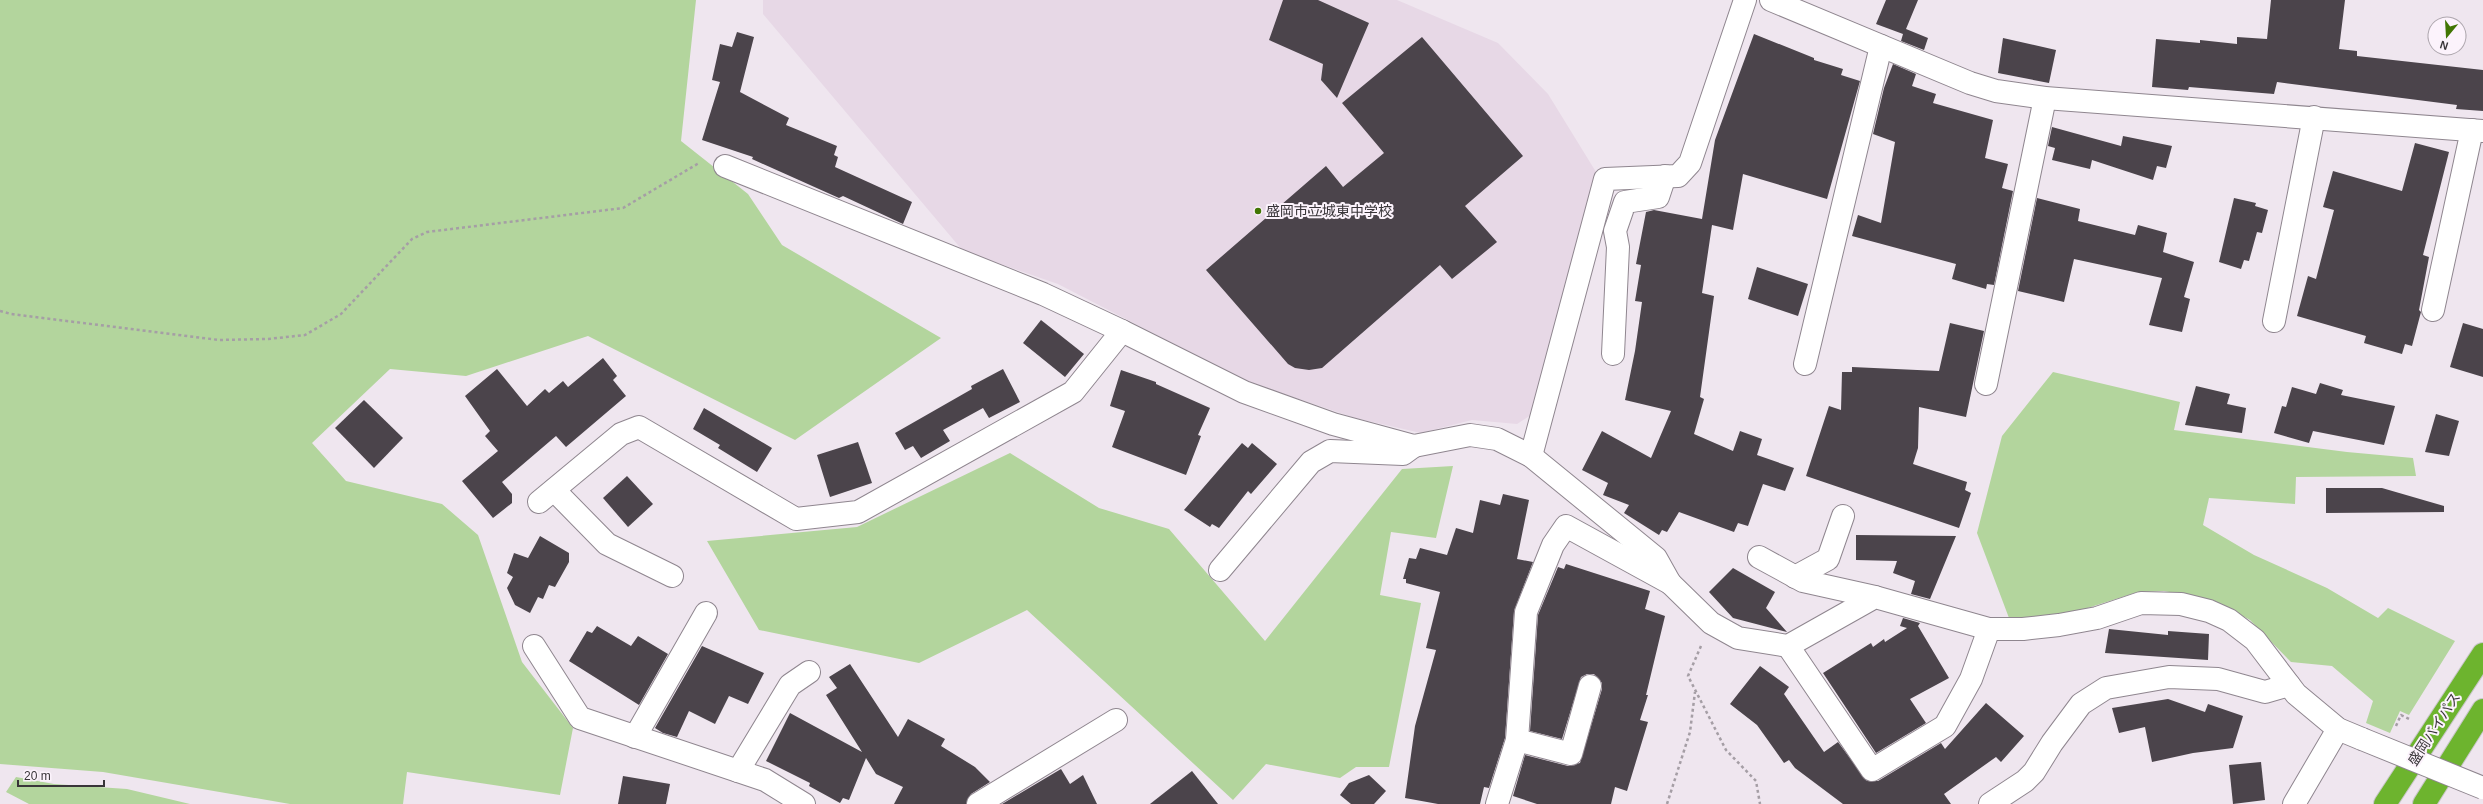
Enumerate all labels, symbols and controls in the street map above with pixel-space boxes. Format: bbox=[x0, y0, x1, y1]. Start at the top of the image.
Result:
north arrow bbox=[2427, 16, 2467, 56]
text: N bbox=[2438, 39, 2450, 52]
place label: 盛岡市立城東中学校 bbox=[1266, 203, 1392, 219]
marker: 盛岡市立城東中学校 bbox=[1253, 206, 1263, 216]
street label: 盛岡バイパス bbox=[2404, 690, 2464, 768]
scale bar bbox=[18, 762, 104, 788]
text: 20 m bbox=[24, 769, 51, 783]

